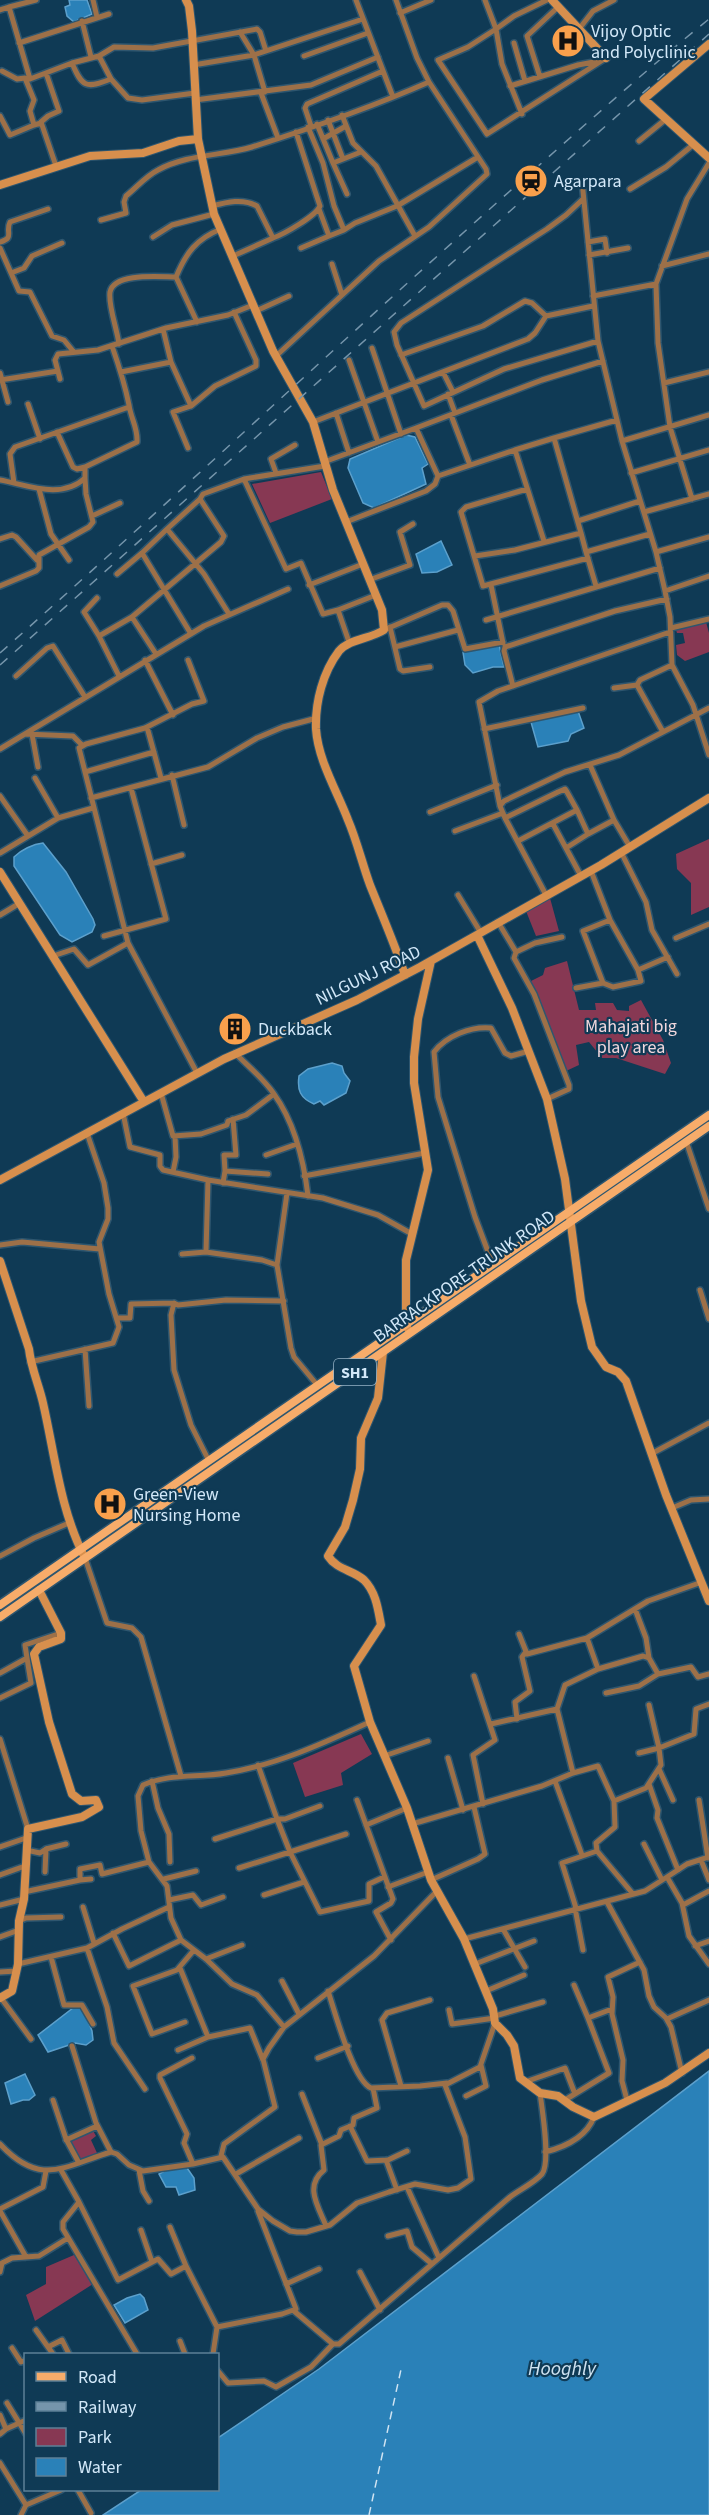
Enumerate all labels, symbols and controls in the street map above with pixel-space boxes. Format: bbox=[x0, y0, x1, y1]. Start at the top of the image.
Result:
place label: Vijoy Optic and Polyclinic bbox=[591, 19, 696, 65]
hospital icon: Vijoy Optic and Polyclinic bbox=[550, 23, 586, 59]
station icon: Agarpara bbox=[513, 163, 549, 199]
place label: Agarpara bbox=[554, 169, 622, 194]
street label: NILGUNJ ROAD bbox=[311, 939, 425, 1012]
building icon: Duckback bbox=[217, 1011, 253, 1047]
park label: Mahajati big play area bbox=[585, 1014, 677, 1060]
place label: Duckback bbox=[258, 1017, 332, 1042]
street label: BARRACKPORE TRUNK ROAD bbox=[368, 1204, 560, 1349]
road number: SH1 bbox=[334, 1359, 376, 1385]
place label: Green-View Nursing Home bbox=[133, 1482, 241, 1528]
hospital icon: Green-View Nursing Home bbox=[92, 1486, 128, 1522]
legend bbox=[24, 2353, 219, 2491]
water label: Hooghly bbox=[528, 2355, 597, 2383]
text: Road bbox=[78, 2365, 117, 2390]
text: Railway bbox=[78, 2395, 137, 2420]
text: Park bbox=[78, 2425, 112, 2450]
text: Water bbox=[78, 2455, 122, 2480]

